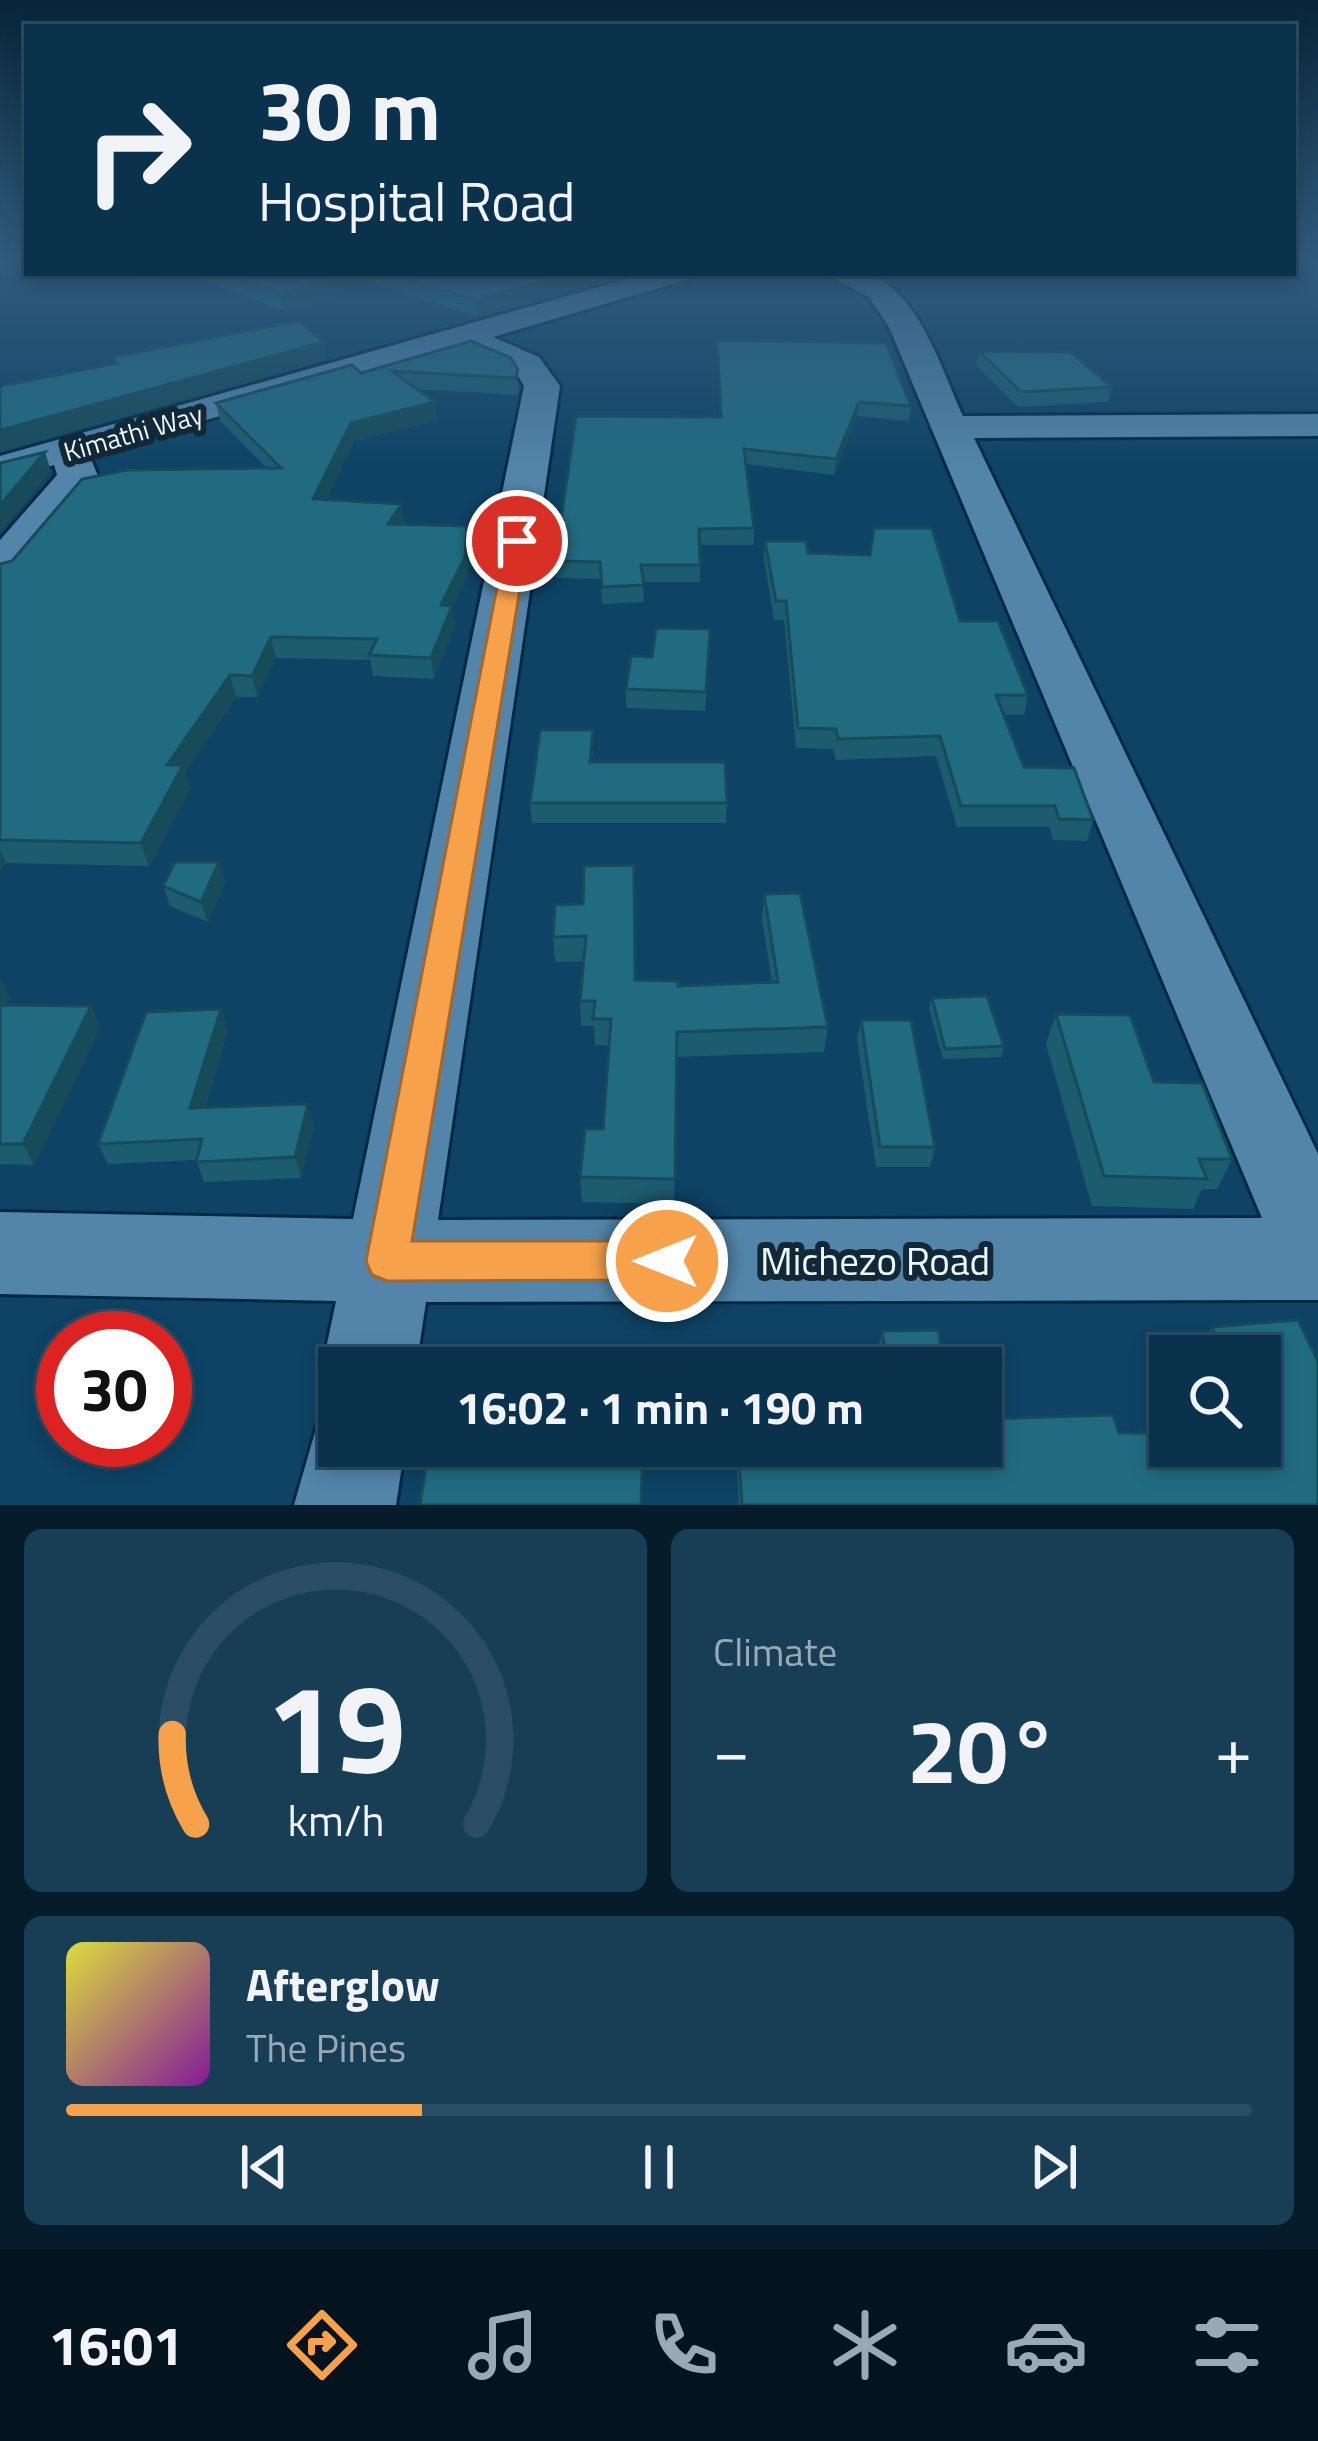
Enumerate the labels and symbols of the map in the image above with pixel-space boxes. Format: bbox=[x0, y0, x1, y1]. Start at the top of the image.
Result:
street label: Kimathi Way bbox=[59, 393, 207, 471]
pin bbox=[466, 490, 568, 592]
position arrow bbox=[604, 1198, 730, 1324]
street label: Michezo Road bbox=[760, 1231, 990, 1290]
speed limit sign: 30 bbox=[36, 1311, 192, 1467]

